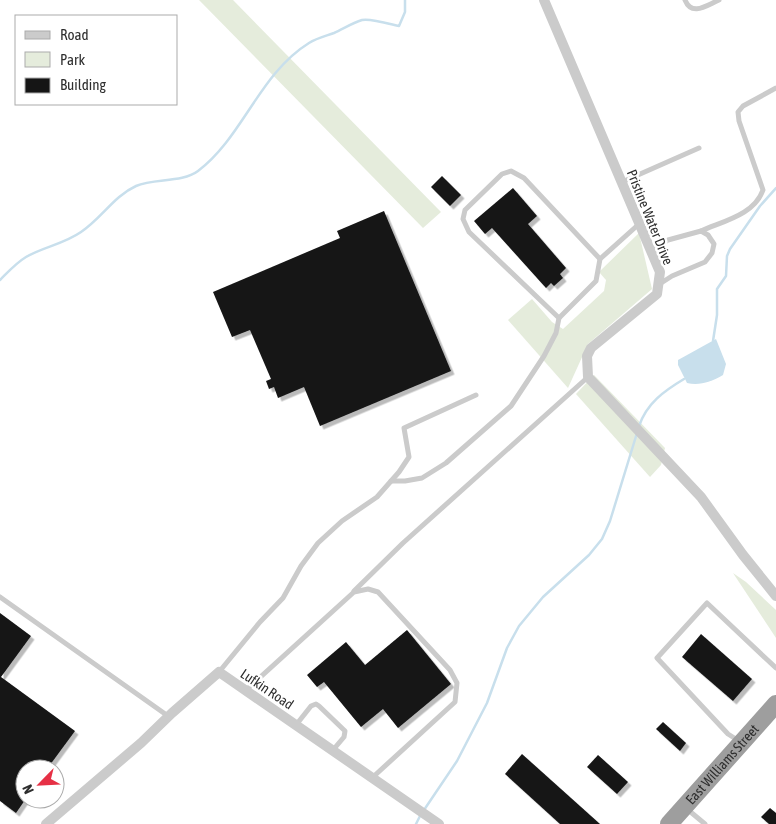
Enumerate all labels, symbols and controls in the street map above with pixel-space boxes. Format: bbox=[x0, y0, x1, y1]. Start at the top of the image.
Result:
legend bbox=[15, 15, 178, 105]
text: Road bbox=[60, 26, 89, 43]
text: Park bbox=[60, 51, 85, 68]
text: Building bbox=[60, 76, 106, 93]
street label: Pristine Water Drive bbox=[624, 167, 676, 267]
street label: Lufkin Road bbox=[237, 665, 297, 713]
street label: East Williams Street bbox=[682, 721, 762, 808]
north arrow bbox=[15, 759, 65, 809]
text: N bbox=[19, 782, 37, 796]

